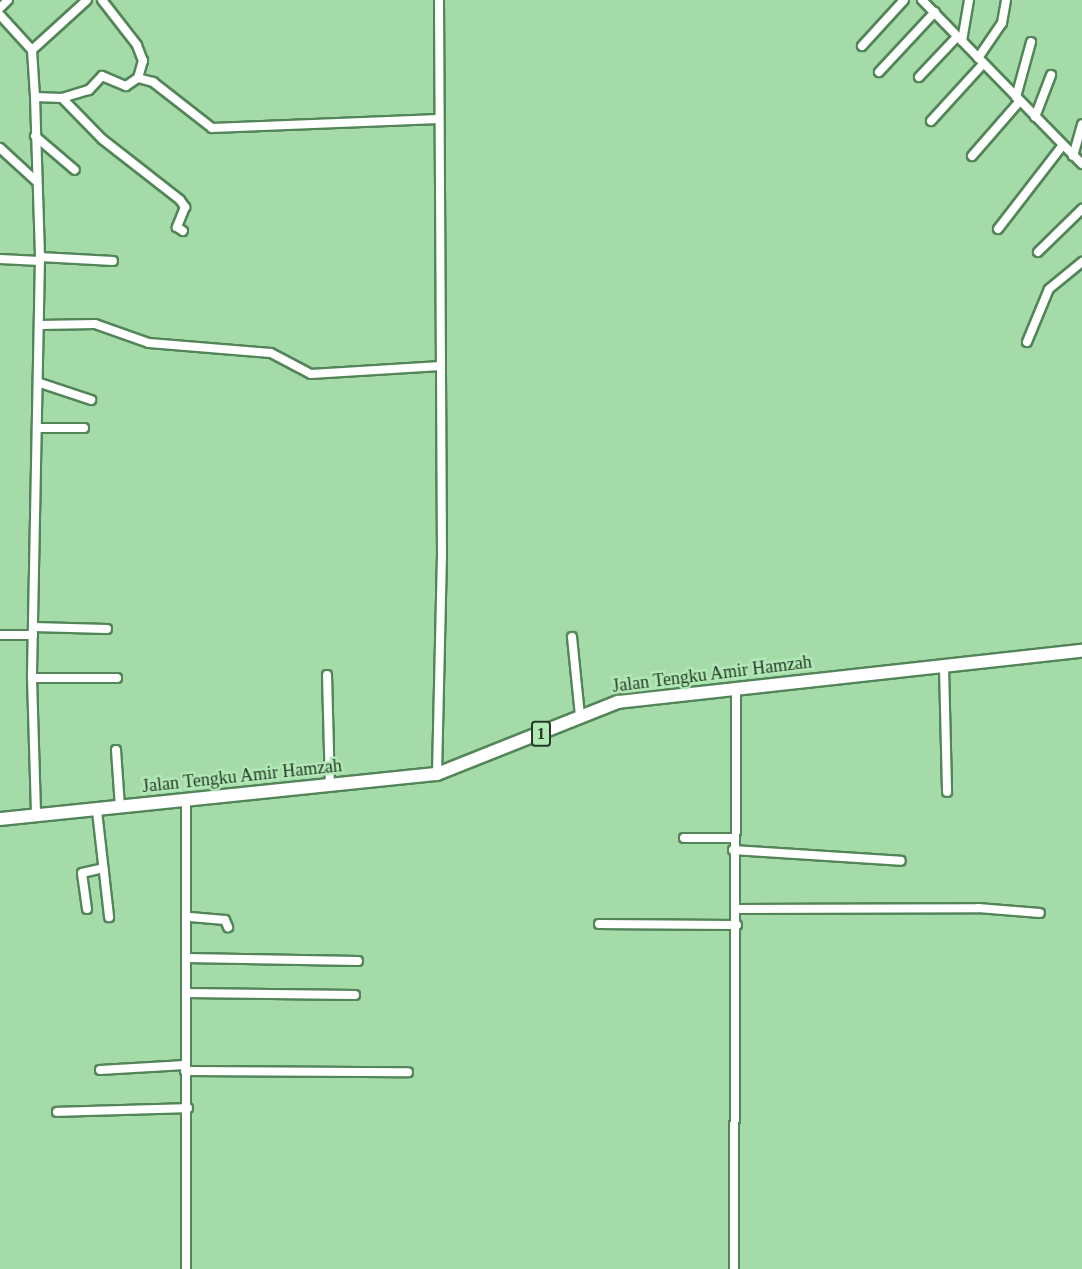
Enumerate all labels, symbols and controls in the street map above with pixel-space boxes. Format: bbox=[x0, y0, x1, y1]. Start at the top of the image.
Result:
street label: Jalan Tengku Amir Hamzah bbox=[610, 651, 814, 697]
road number: 1 bbox=[530, 721, 552, 747]
street label: Jalan Tengku Amir Hamzah bbox=[140, 755, 344, 797]

